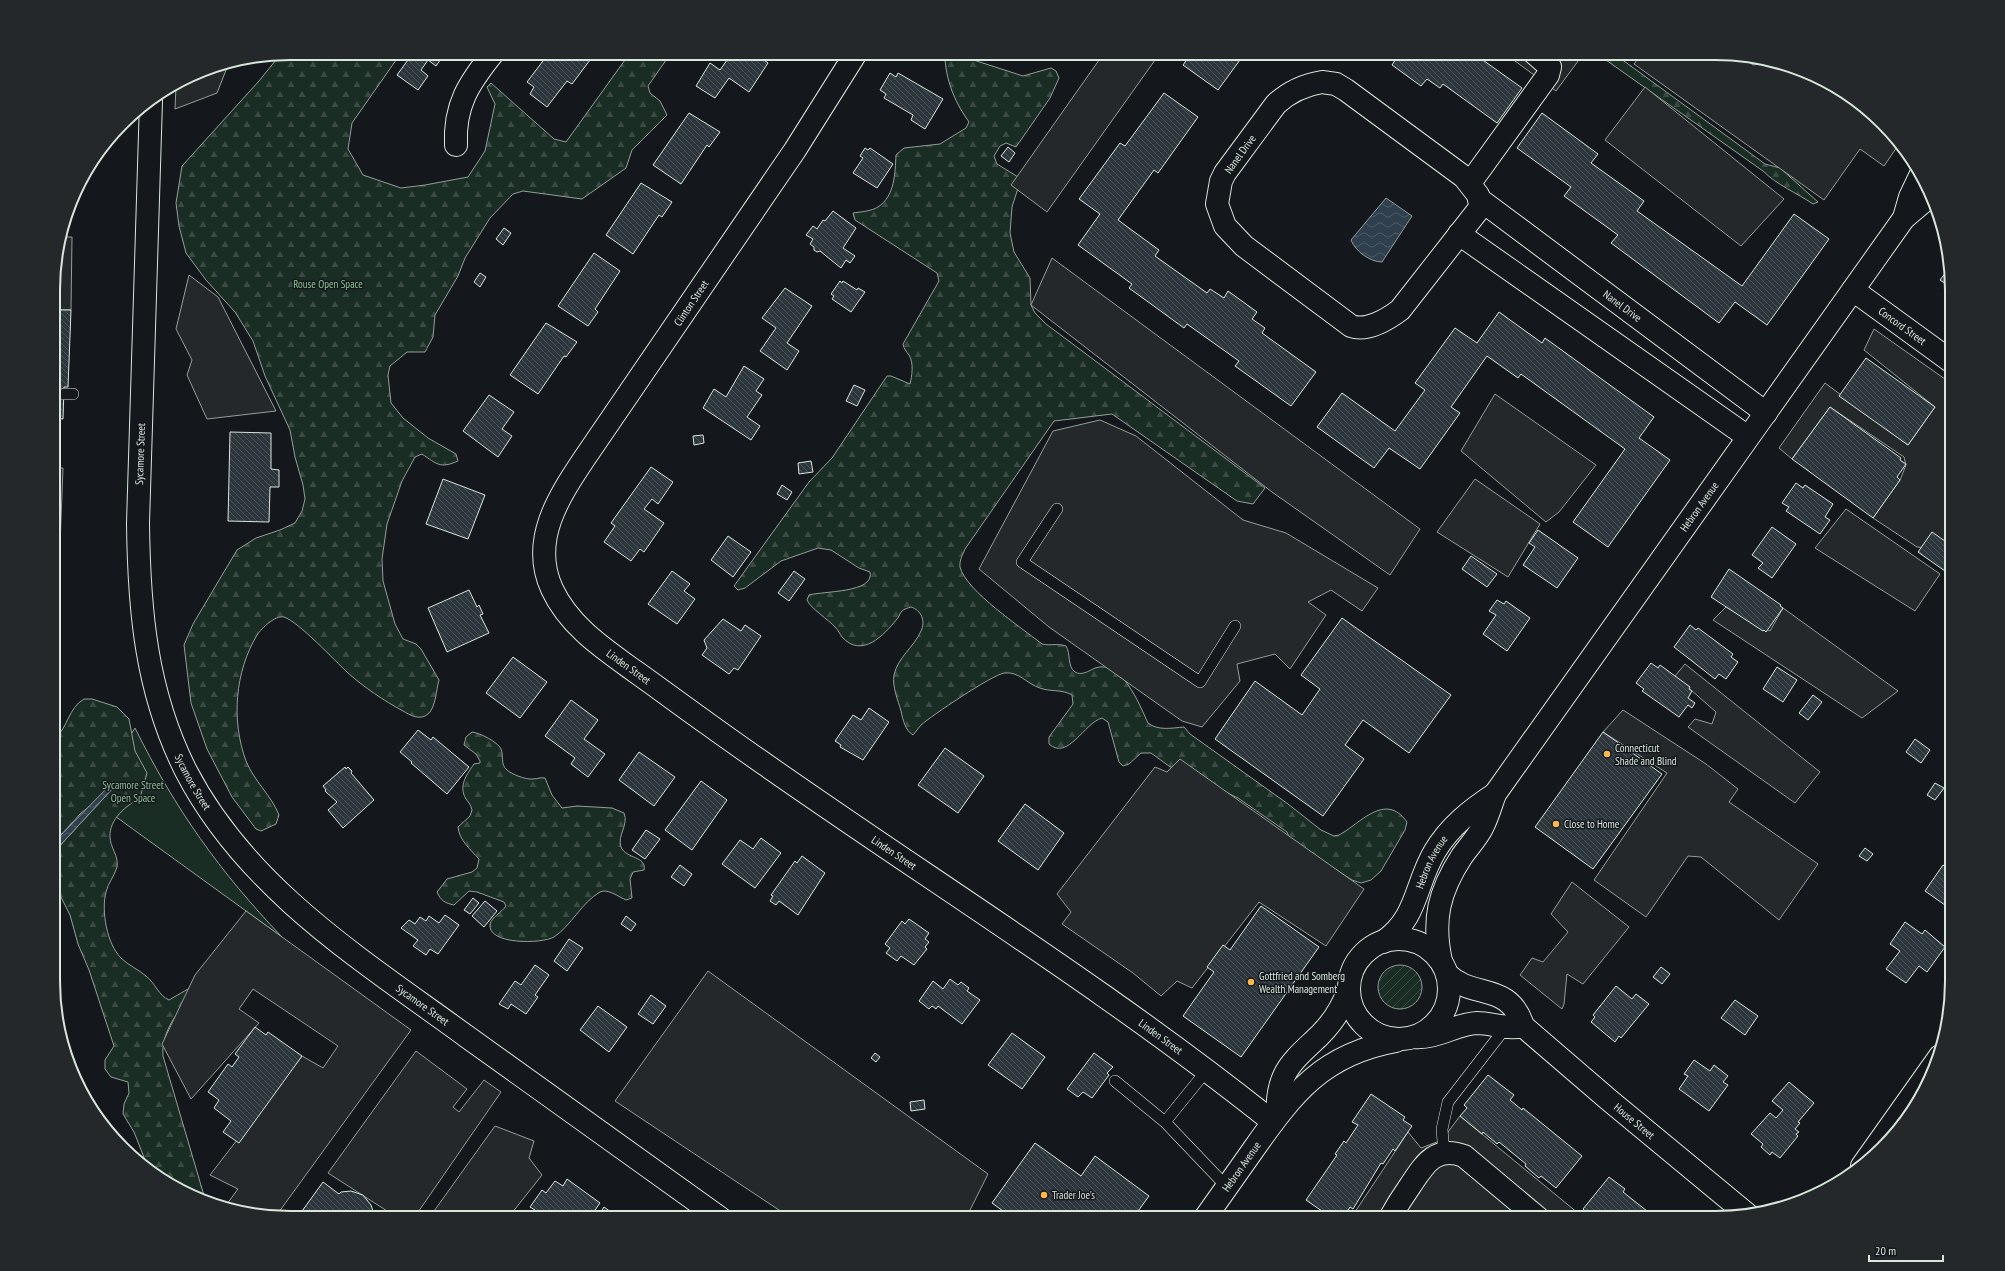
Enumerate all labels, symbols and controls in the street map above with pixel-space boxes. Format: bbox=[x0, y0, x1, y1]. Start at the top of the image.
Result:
street label: Nanel Drive bbox=[1221, 131, 1259, 176]
park label: Rouse Open Space bbox=[293, 277, 363, 291]
street label: Clinton Street bbox=[671, 277, 711, 329]
street label: Nanel Drive bbox=[1600, 287, 1645, 325]
street label: Concord Street bbox=[1876, 304, 1929, 348]
street label: Sycamore Street bbox=[132, 423, 148, 485]
street label: Hebron Avenue bbox=[1677, 479, 1722, 534]
street label: Linden Street bbox=[604, 646, 654, 687]
place label: Connecticut Shade and Blind bbox=[1615, 741, 1677, 768]
marker: Connecticut Shade and Blind bbox=[1602, 749, 1612, 759]
street label: Sycamore Street bbox=[172, 752, 214, 813]
park label: Sycamore Street Open Space bbox=[102, 778, 164, 805]
place label: Close to Home bbox=[1564, 817, 1620, 831]
marker: Close to Home bbox=[1551, 819, 1561, 829]
street label: Hebron Avenue bbox=[1412, 832, 1451, 891]
street label: Linden Street bbox=[869, 833, 919, 873]
place label: Gottfried and Somberg Wealth Management bbox=[1259, 969, 1345, 996]
marker: Gottfried and Somberg Wealth Management bbox=[1246, 977, 1256, 987]
street label: Sycamore Street bbox=[393, 981, 452, 1028]
street label: Linden Street bbox=[1136, 1016, 1186, 1057]
street label: House Street bbox=[1611, 1100, 1658, 1142]
street label: Hebron Avenue bbox=[1219, 1138, 1264, 1194]
place label: Trader Joe's bbox=[1052, 1188, 1095, 1202]
marker: Trader Joe's bbox=[1039, 1190, 1049, 1200]
scale bar bbox=[1869, 1237, 1943, 1263]
text: 20 m bbox=[1875, 1243, 1896, 1258]

